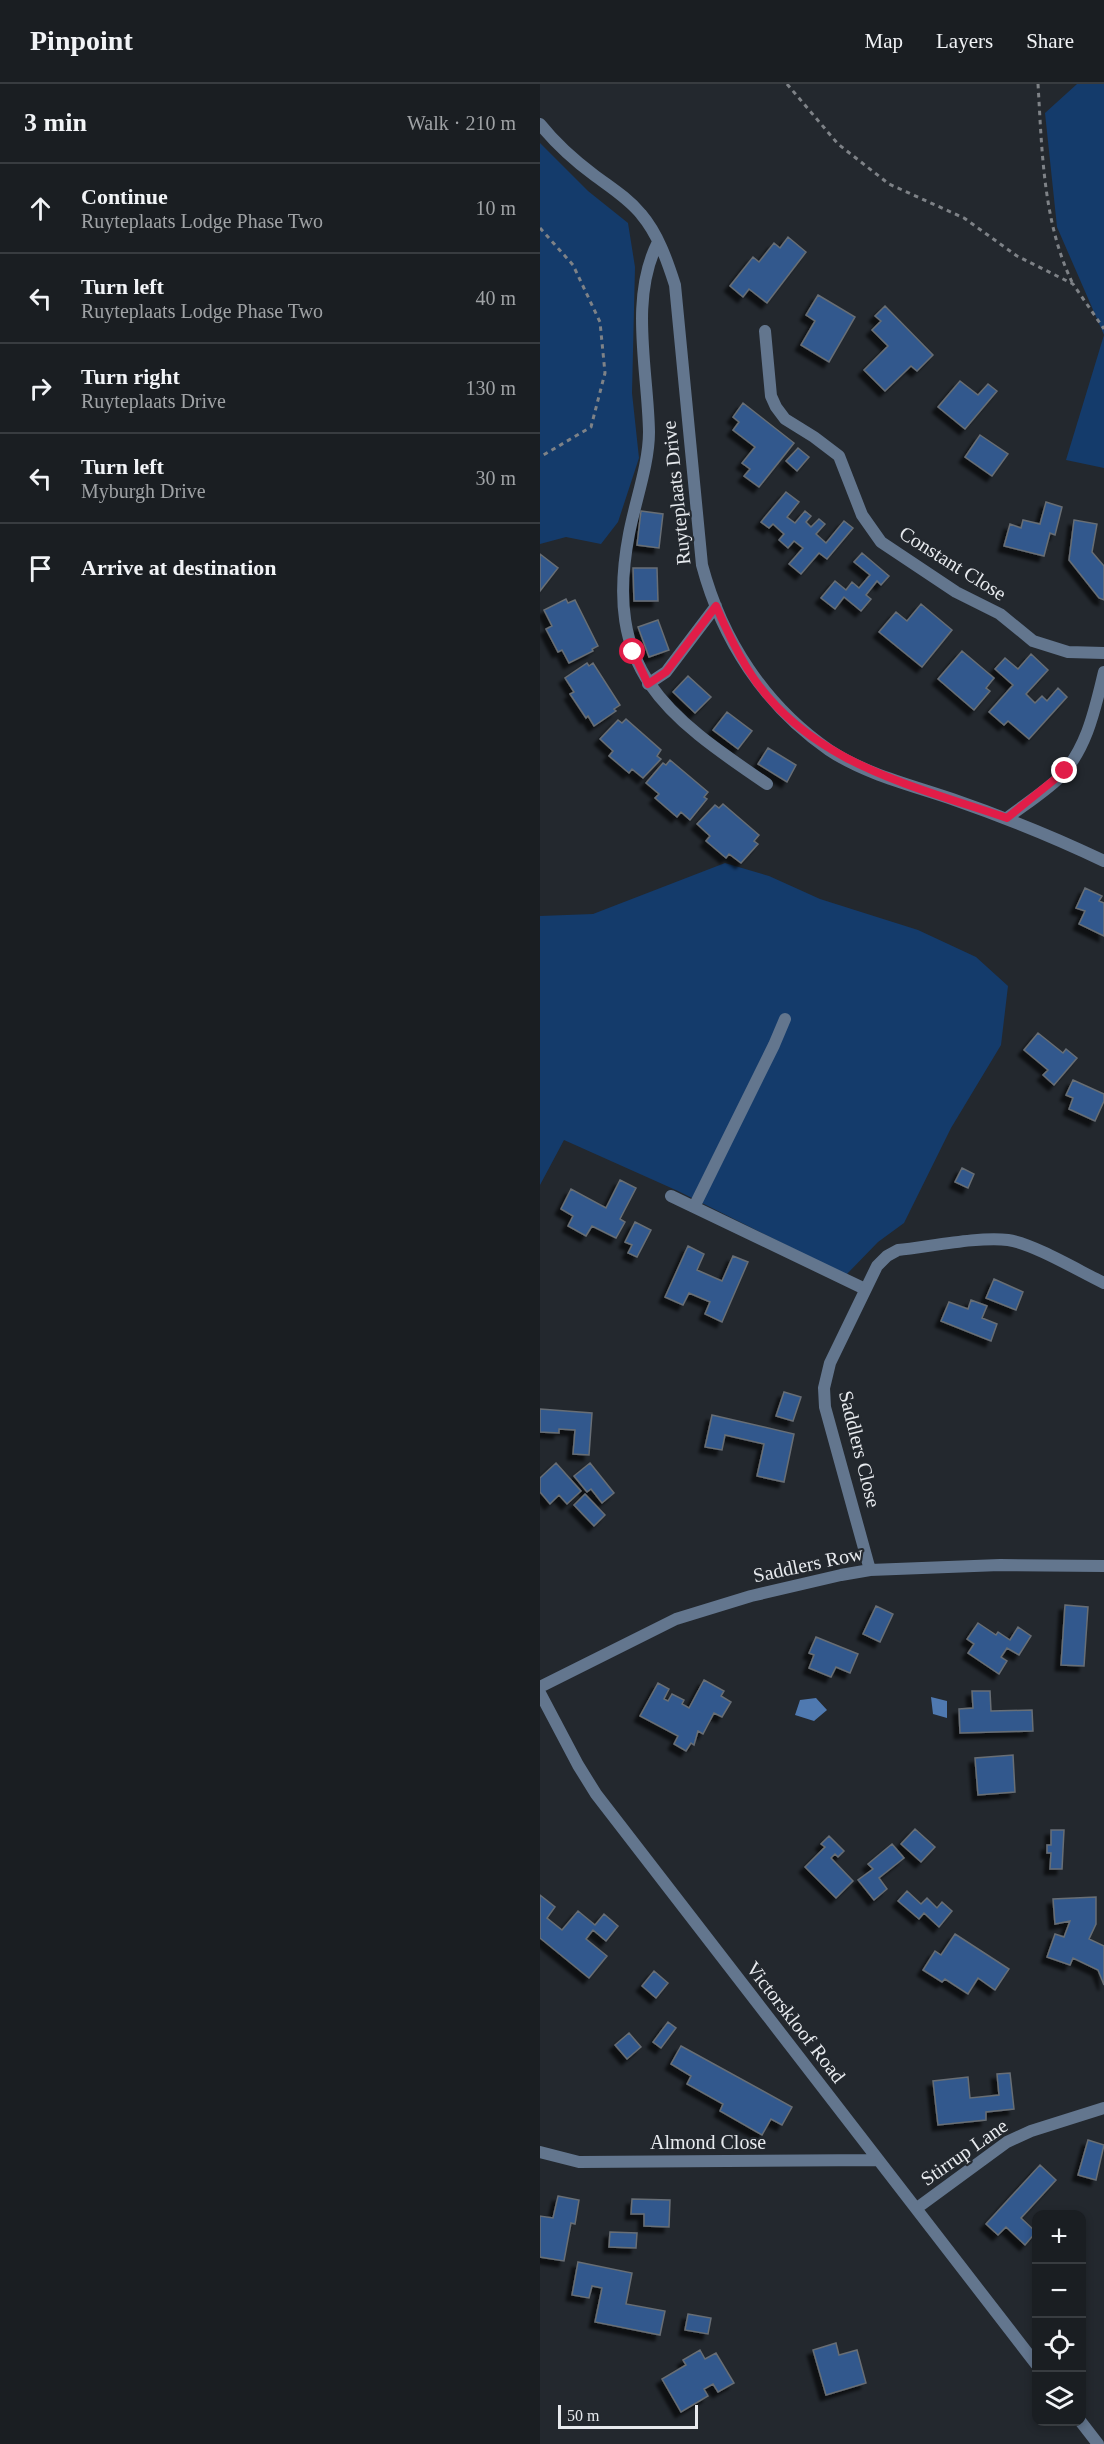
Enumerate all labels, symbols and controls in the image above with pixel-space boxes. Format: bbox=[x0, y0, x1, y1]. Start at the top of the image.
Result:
text: Pinpoint bbox=[30, 25, 133, 56]
text: Map bbox=[865, 29, 903, 53]
text: Layers bbox=[936, 29, 993, 53]
text: Share bbox=[1026, 29, 1074, 53]
text: 3 min bbox=[24, 108, 87, 137]
text: Walk · 210 m bbox=[407, 112, 516, 134]
text: Continue bbox=[81, 184, 168, 209]
icon: ahead bbox=[24, 192, 57, 225]
text: 10 m bbox=[475, 197, 516, 219]
text: Ruyteplaats Lodge Phase Two bbox=[81, 210, 323, 232]
text: Turn left bbox=[81, 274, 164, 299]
icon: left bbox=[24, 282, 57, 315]
text: 40 m bbox=[475, 287, 516, 309]
text: Ruyteplaats Lodge Phase Two bbox=[81, 300, 323, 322]
text: Turn right bbox=[81, 364, 180, 389]
icon: right bbox=[24, 372, 57, 405]
text: 130 m bbox=[465, 377, 516, 399]
text: Ruyteplaats Drive bbox=[81, 390, 226, 412]
street label: Ruyteplaats Drive bbox=[657, 420, 696, 566]
text: Turn left bbox=[81, 454, 164, 479]
icon: left bbox=[24, 462, 57, 495]
text: 30 m bbox=[475, 467, 516, 489]
text: Myburgh Drive bbox=[81, 480, 206, 502]
street label: Constant Close bbox=[896, 521, 1011, 605]
icon: arrive bbox=[24, 552, 57, 585]
text: Arrive at destination bbox=[81, 555, 277, 580]
route start bbox=[619, 638, 645, 664]
route end bbox=[1051, 757, 1077, 783]
street label: Saddlers Close bbox=[835, 1388, 885, 1510]
street label: Saddlers Row bbox=[751, 1542, 865, 1586]
street label: Victorskloof Road bbox=[742, 1957, 850, 2087]
street label: Stirrup Lane bbox=[917, 2114, 1012, 2191]
street label: Almond Close bbox=[650, 2131, 766, 2153]
map controls bbox=[1032, 2210, 1086, 2426]
button: + bbox=[1032, 2210, 1086, 2264]
button: − bbox=[1032, 2264, 1086, 2318]
button: locate bbox=[1032, 2318, 1086, 2372]
button: layers bbox=[1032, 2372, 1086, 2426]
scale bar bbox=[558, 2402, 698, 2430]
text: 50 m bbox=[567, 2407, 599, 2424]

